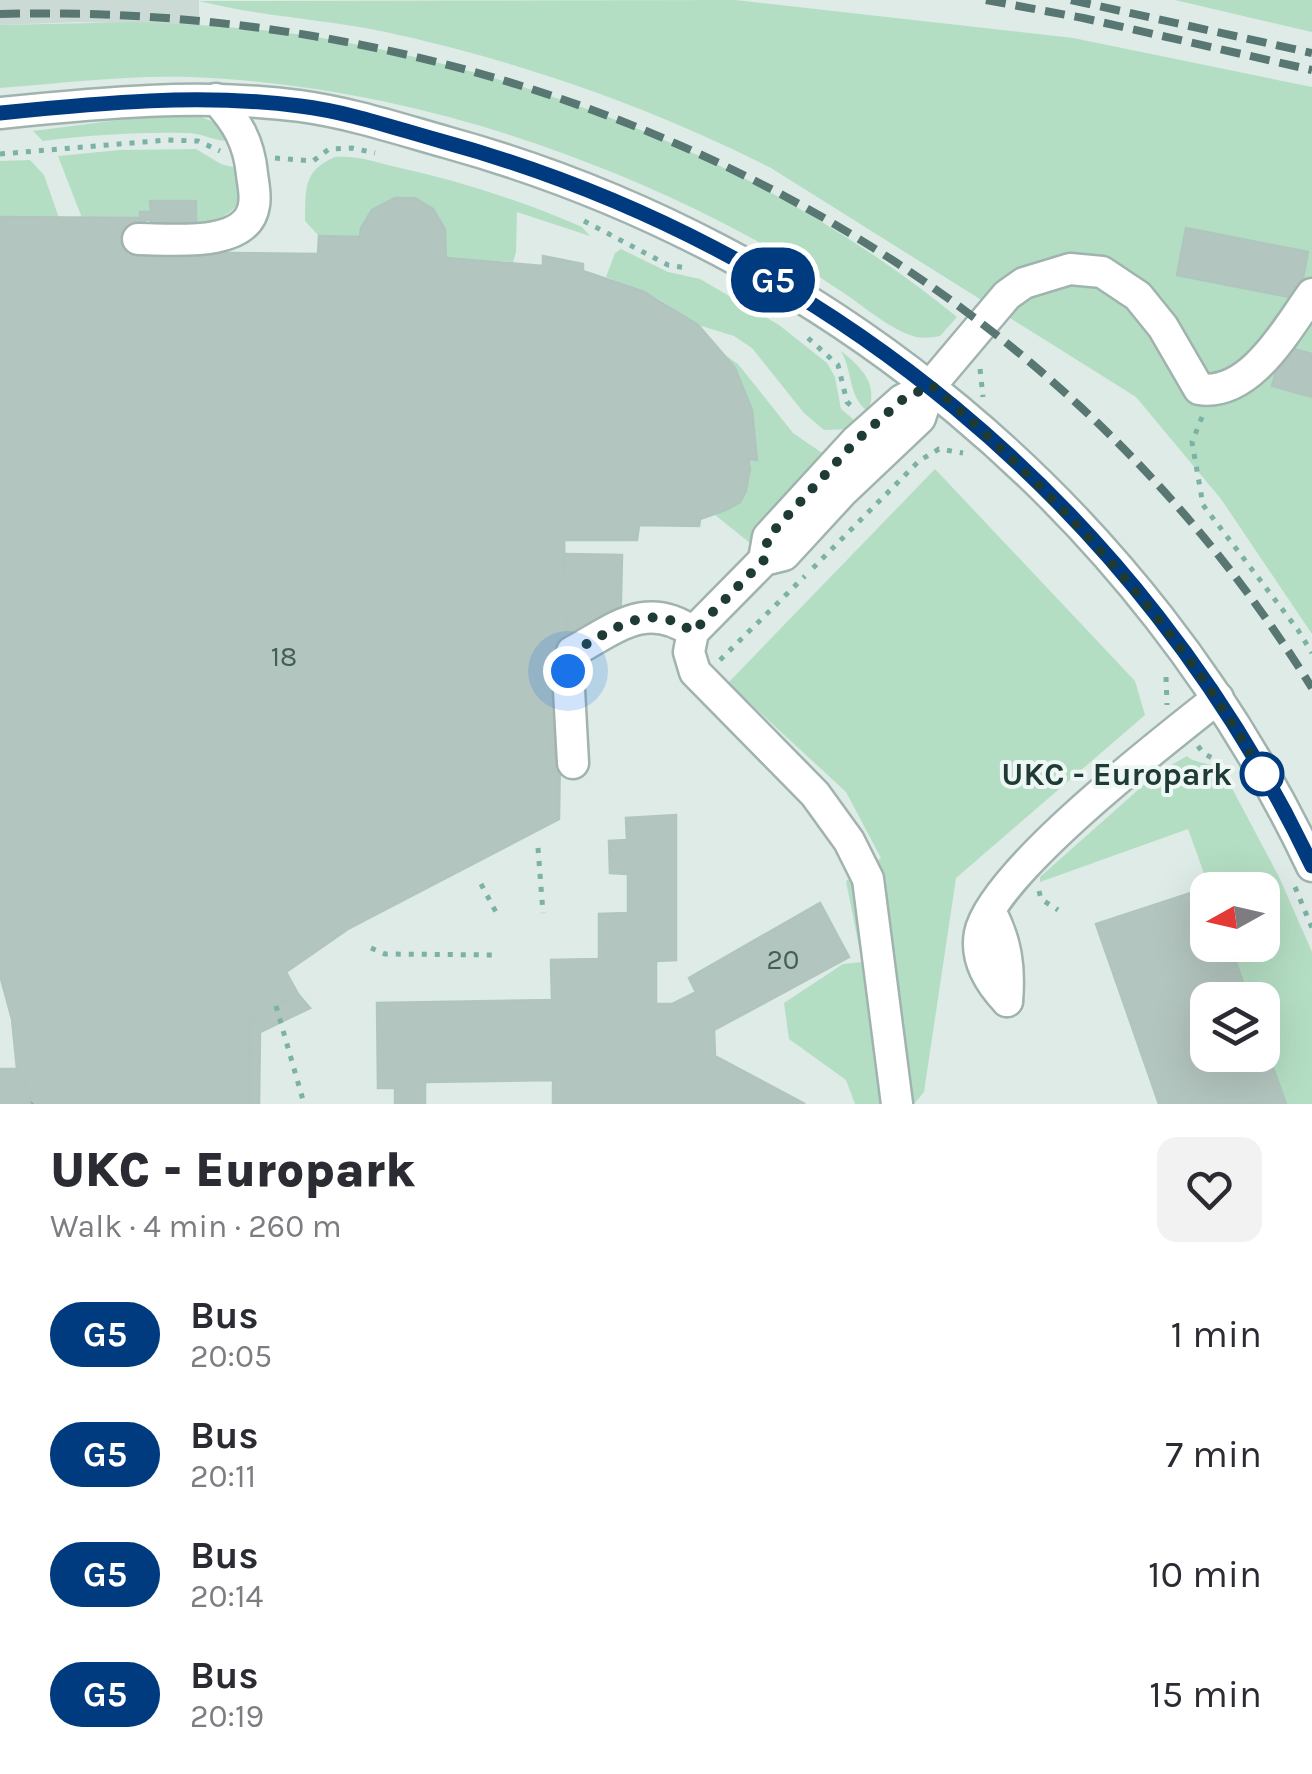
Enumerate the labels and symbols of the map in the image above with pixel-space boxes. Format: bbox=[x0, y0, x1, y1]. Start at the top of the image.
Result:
line badge: G5 bbox=[728, 248, 818, 312]
house number: 18 bbox=[271, 640, 297, 673]
your location bbox=[543, 646, 593, 696]
marker: UKC - Europark bbox=[1241, 753, 1283, 795]
place label: UKC - Europark bbox=[1001, 756, 1232, 793]
north arrow bbox=[1190, 872, 1280, 962]
house number: 20 bbox=[767, 943, 799, 976]

